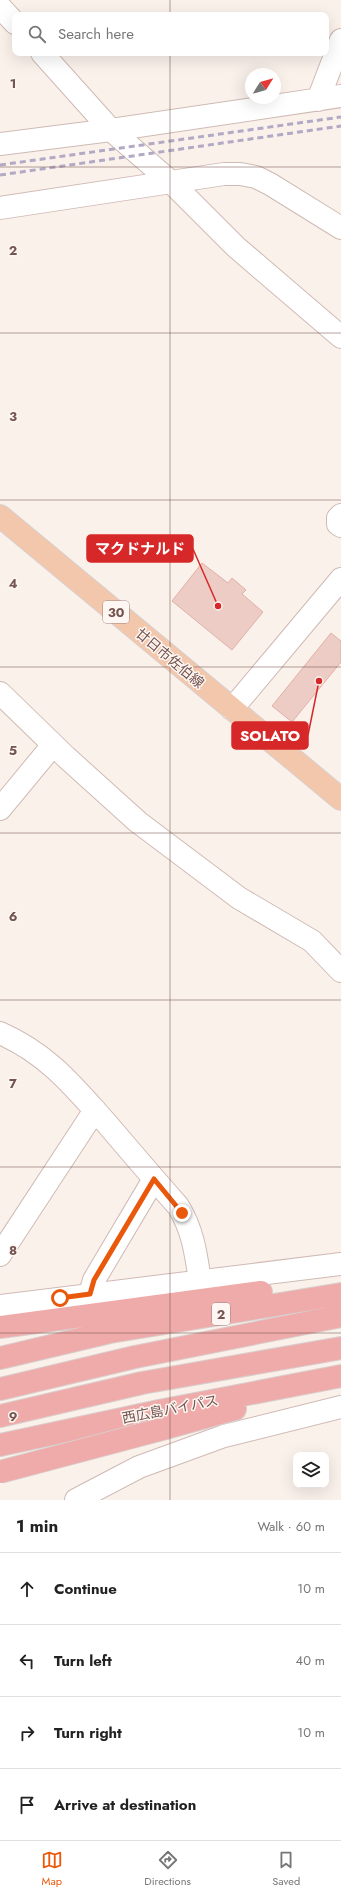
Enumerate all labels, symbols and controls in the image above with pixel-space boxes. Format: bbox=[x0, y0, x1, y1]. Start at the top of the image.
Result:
search box bbox=[12, 12, 329, 56]
icon: search bbox=[26, 23, 48, 45]
text: Search here bbox=[58, 23, 134, 45]
north arrow bbox=[245, 68, 281, 104]
text: 1 bbox=[10, 74, 16, 93]
text: 2 bbox=[9, 241, 17, 260]
text: 3 bbox=[9, 407, 17, 426]
callout: マクドナルド bbox=[87, 535, 193, 562]
text: マクドナルド bbox=[95, 538, 185, 560]
text: 4 bbox=[8, 574, 18, 593]
road number: 30 bbox=[103, 601, 129, 623]
street label: 廿日市佐伯線 bbox=[131, 623, 209, 693]
callout: SOLATO bbox=[232, 722, 308, 749]
text: SOLATO bbox=[240, 725, 300, 747]
text: 5 bbox=[9, 741, 17, 760]
text: 6 bbox=[9, 907, 18, 926]
text: 7 bbox=[9, 1074, 17, 1093]
route end bbox=[173, 1204, 191, 1222]
text: 8 bbox=[9, 1241, 17, 1260]
route start bbox=[51, 1289, 69, 1307]
road number: 2 bbox=[212, 1303, 230, 1325]
street label: 西広島バイパス bbox=[120, 1390, 220, 1428]
text: 9 bbox=[9, 1407, 18, 1426]
map controls bbox=[293, 1452, 329, 1488]
button: layers bbox=[293, 1452, 329, 1488]
text: 1 min bbox=[16, 1514, 58, 1538]
text: Walk · 60 m bbox=[257, 1517, 325, 1536]
icon: ahead bbox=[16, 1578, 38, 1600]
text: Continue bbox=[54, 1578, 117, 1600]
text: 10 m bbox=[297, 1579, 325, 1598]
icon: left bbox=[16, 1650, 38, 1672]
text: Turn left bbox=[54, 1650, 112, 1672]
text: 40 m bbox=[296, 1651, 325, 1670]
icon: right bbox=[16, 1722, 38, 1744]
text: Turn right bbox=[54, 1722, 122, 1744]
text: 10 m bbox=[297, 1723, 325, 1742]
icon: arrive bbox=[16, 1794, 38, 1816]
text: Arrive at destination bbox=[54, 1794, 196, 1816]
tab: Map bbox=[41, 1849, 63, 1889]
tab: Directions bbox=[144, 1849, 191, 1889]
tab: Saved bbox=[272, 1849, 300, 1889]

